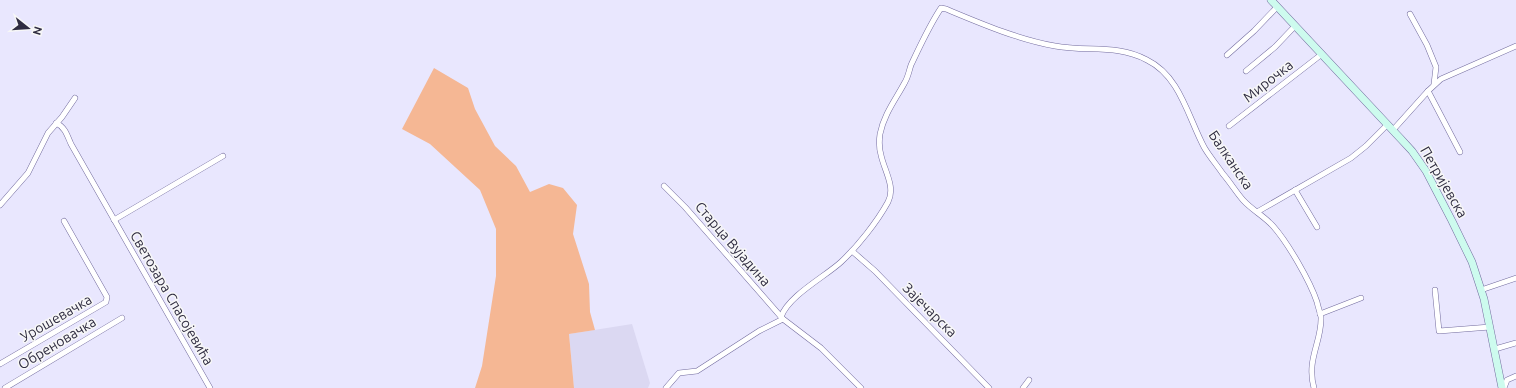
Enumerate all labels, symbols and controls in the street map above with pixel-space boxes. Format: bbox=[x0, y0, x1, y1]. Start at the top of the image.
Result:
north arrow bbox=[8, 8, 48, 48]
text: N bbox=[31, 25, 45, 37]
street label: Мирочка bbox=[1240, 57, 1296, 105]
street label: Балканска bbox=[1205, 128, 1257, 192]
street label: Петријевска bbox=[1417, 143, 1471, 221]
street label: Старца Вујадина bbox=[692, 199, 774, 289]
street label: Светозара Спасојевића bbox=[127, 228, 217, 368]
street label: Зајечарска bbox=[900, 280, 960, 340]
street label: Урошевачка bbox=[17, 291, 95, 345]
street label: Обреновачка bbox=[15, 313, 99, 373]

